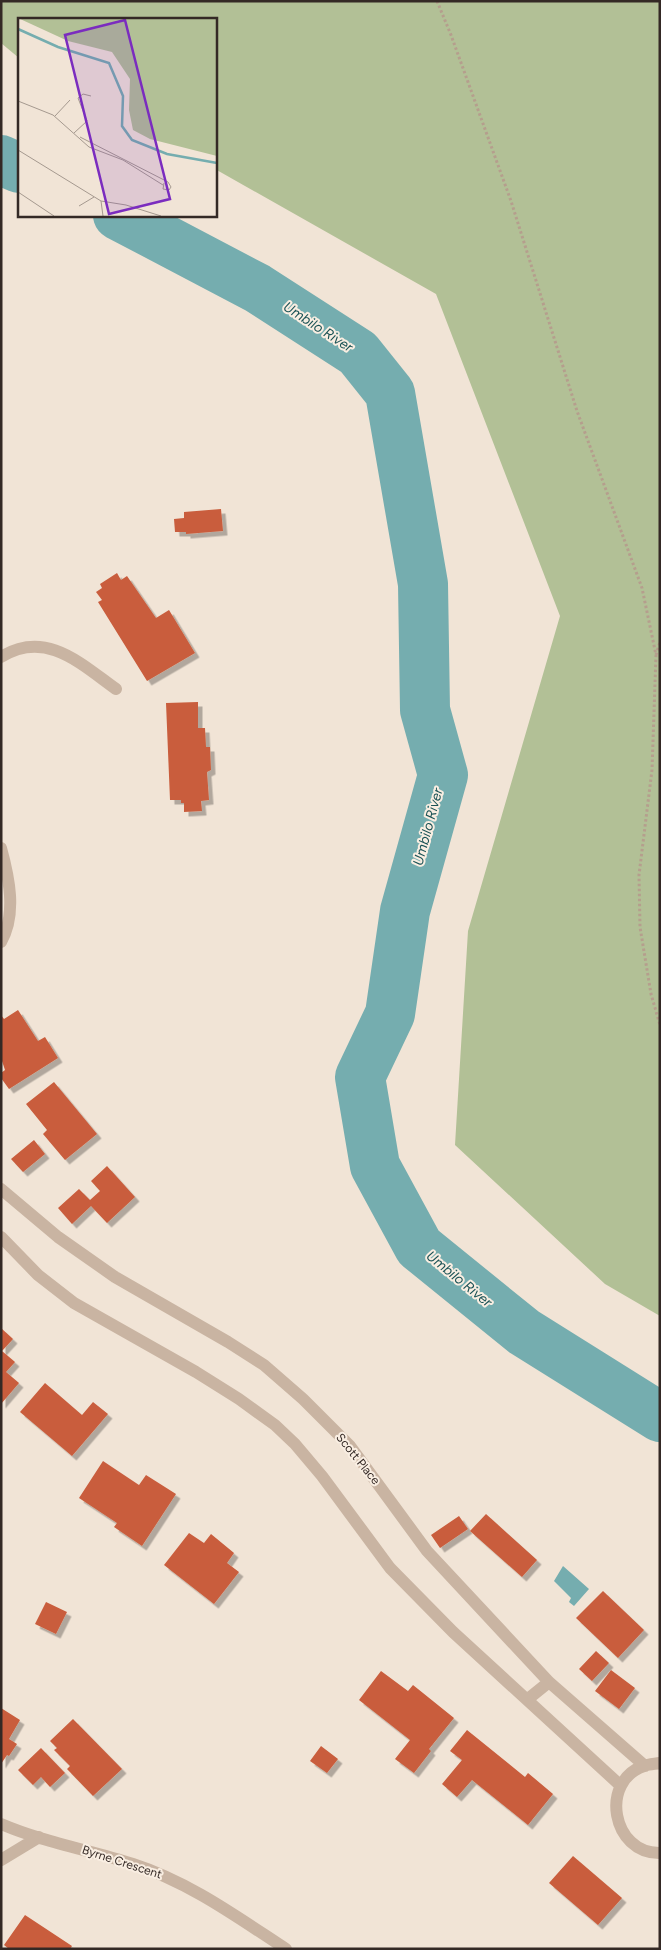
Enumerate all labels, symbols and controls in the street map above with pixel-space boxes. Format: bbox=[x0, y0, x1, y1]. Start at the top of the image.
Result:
inset map bbox=[18, 18, 216, 216]
water label: Umbilo River bbox=[280, 298, 357, 356]
water label: Umbilo River bbox=[409, 785, 447, 868]
water label: Umbilo River bbox=[423, 1247, 496, 1311]
street label: Scott Place bbox=[333, 1431, 383, 1488]
street label: Byrne Crescent bbox=[80, 1843, 164, 1882]

